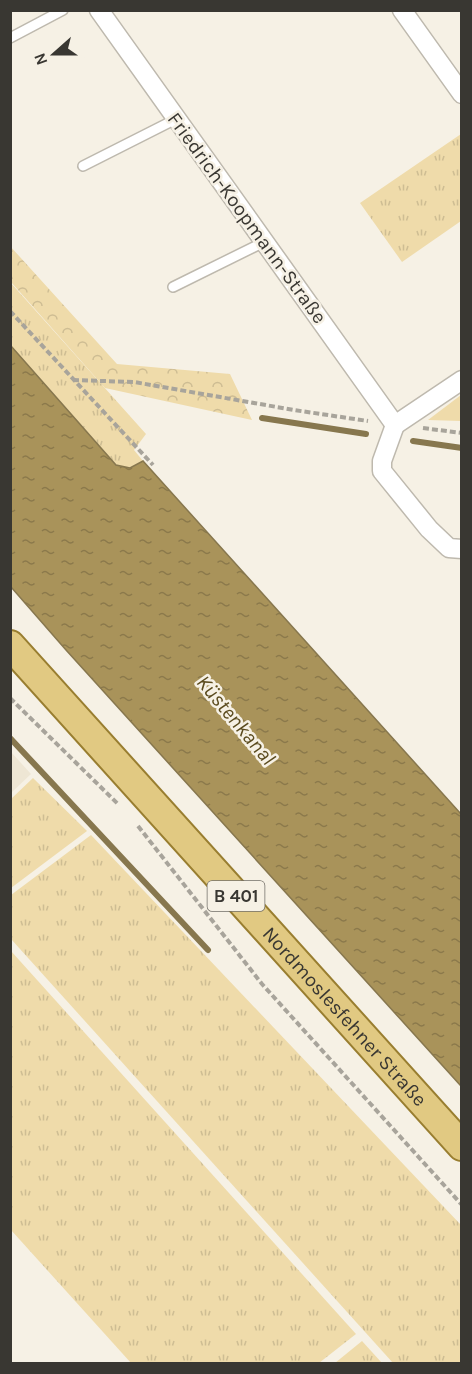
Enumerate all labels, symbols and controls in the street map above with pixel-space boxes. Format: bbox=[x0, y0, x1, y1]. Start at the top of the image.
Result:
north arrow bbox=[24, 24, 84, 84]
text: N bbox=[30, 50, 51, 68]
street label: Friedrich-Koopmann-Straße bbox=[163, 108, 331, 328]
water label: Küstenkanal bbox=[192, 670, 280, 770]
road number: B 401 bbox=[208, 881, 264, 911]
street label: Nordmoslesfehner Straße bbox=[258, 922, 432, 1111]

